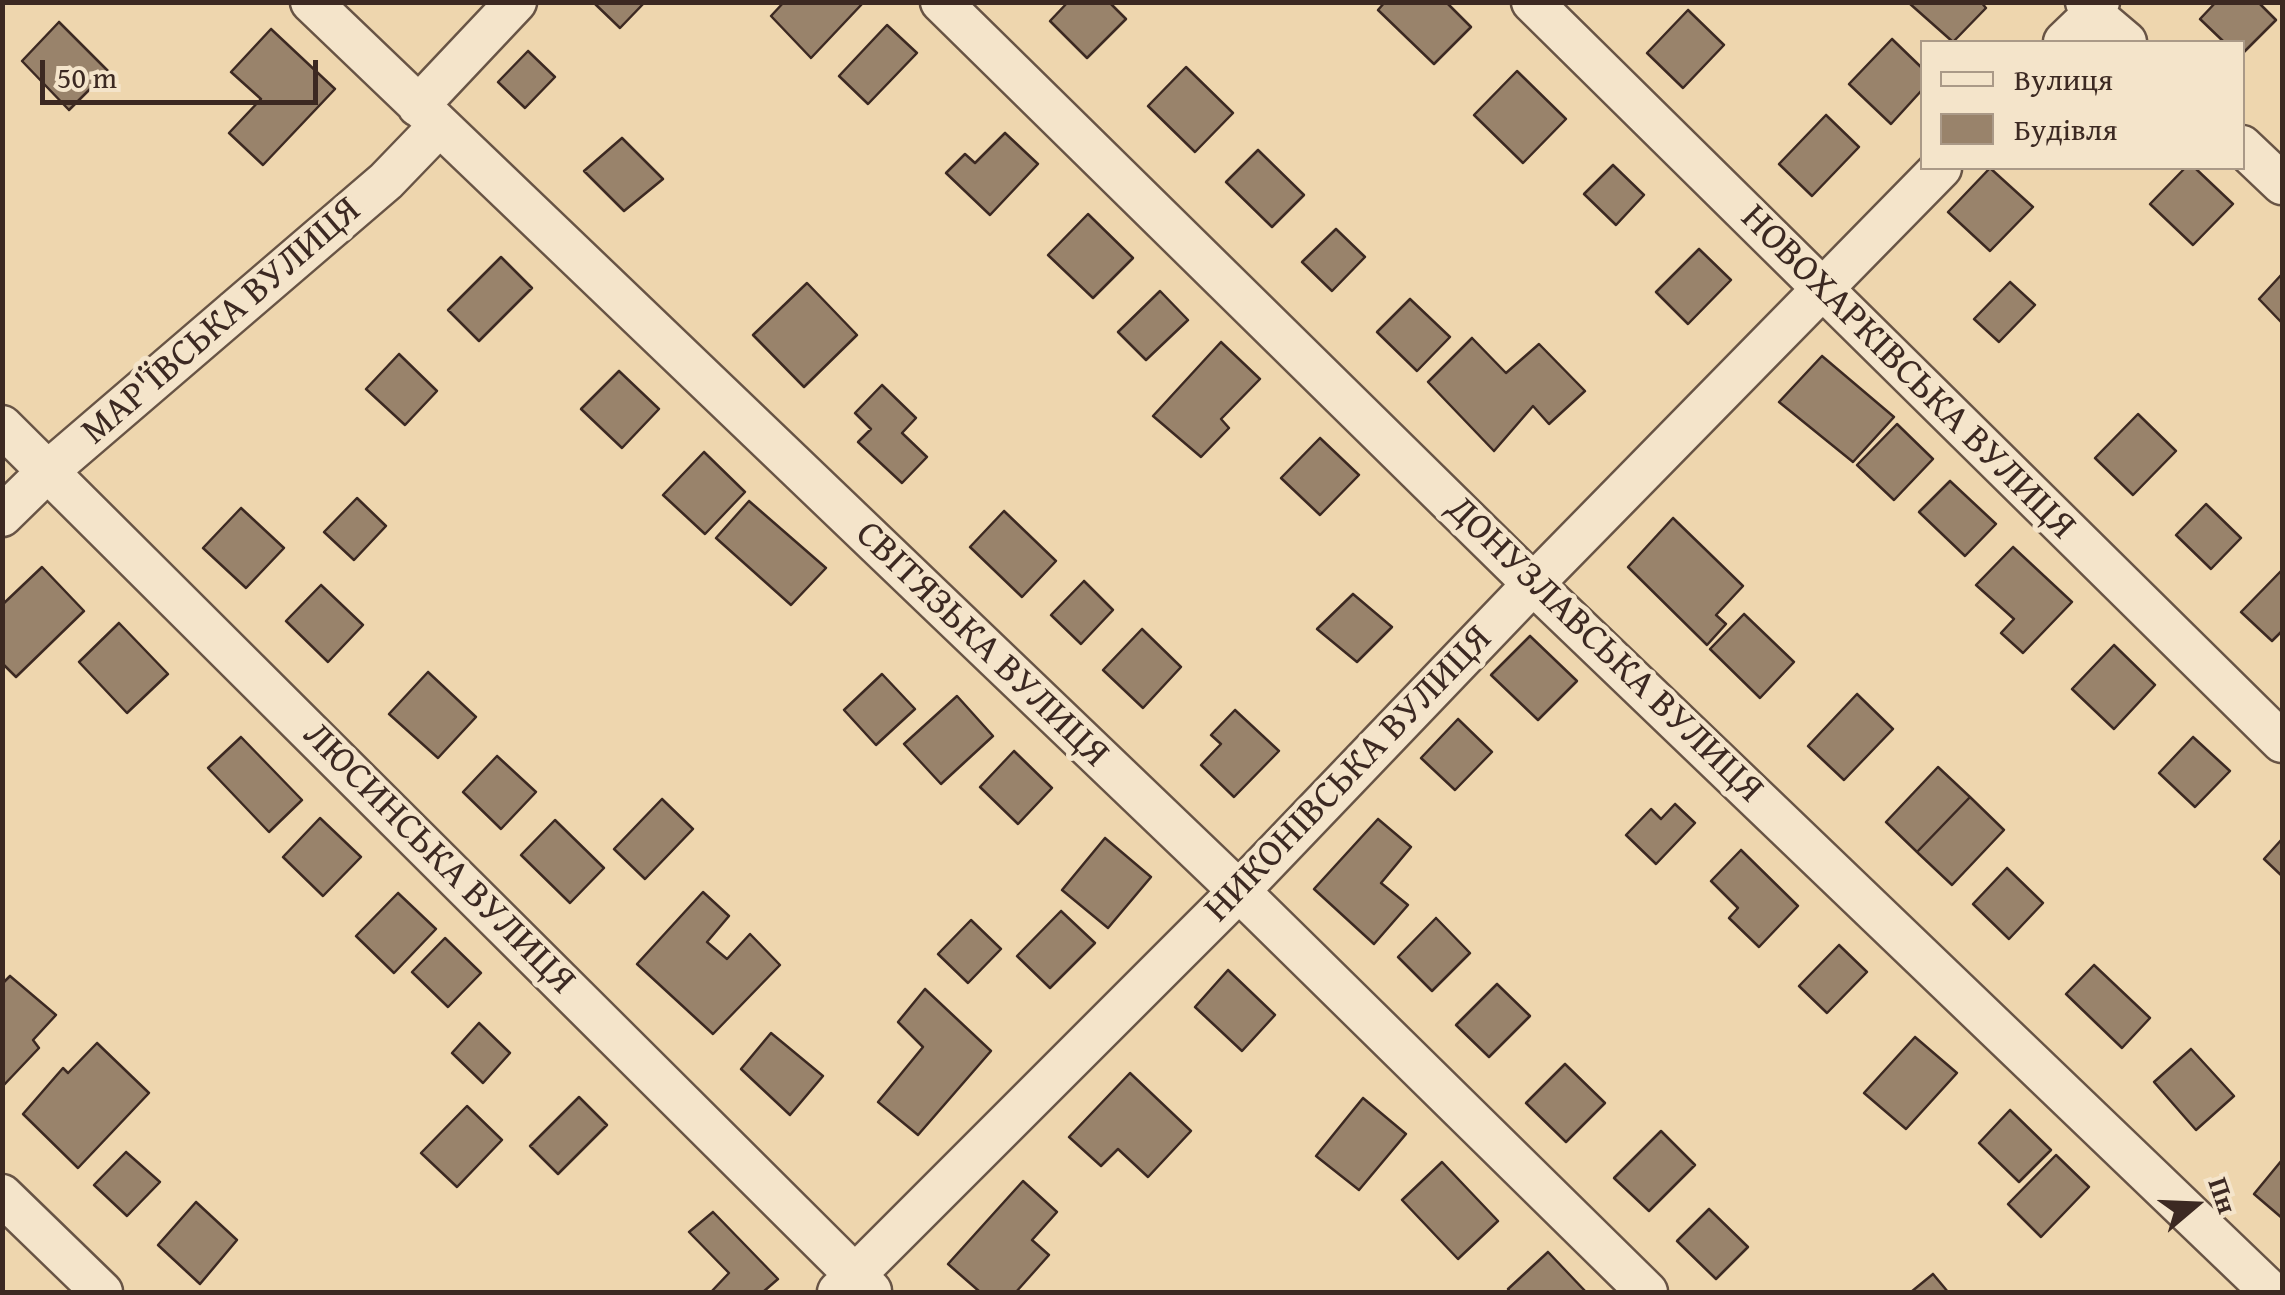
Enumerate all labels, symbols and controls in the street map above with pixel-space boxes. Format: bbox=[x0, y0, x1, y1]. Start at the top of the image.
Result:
scale bar bbox=[45, 40, 322, 102]
legend bbox=[1920, 40, 2245, 170]
text: 50 m bbox=[57, 55, 117, 99]
text: Вулиця bbox=[2014, 57, 2113, 101]
text: Будівля bbox=[2014, 107, 2117, 151]
street label: МАР'ЇВСЬКА ВУЛИЦЯ bbox=[73, 189, 371, 455]
street label: НОВОХАРКІВСЬКА ВУЛИЦЯ bbox=[1730, 196, 2084, 550]
street label: ДОНУЗЛАВСЬКА ВУЛИЦЯ bbox=[1436, 487, 1772, 813]
street label: СВІТЯЗЬКА ВУЛИЦЯ bbox=[845, 512, 1117, 778]
street label: НИКОНІВСЬКА ВУЛИЦЯ bbox=[1196, 618, 1502, 932]
street label: ЛЮСИНСЬКА ВУЛИЦЯ bbox=[293, 714, 583, 1004]
north arrow bbox=[2145, 1155, 2245, 1255]
text: Пн bbox=[2199, 1171, 2249, 1219]

